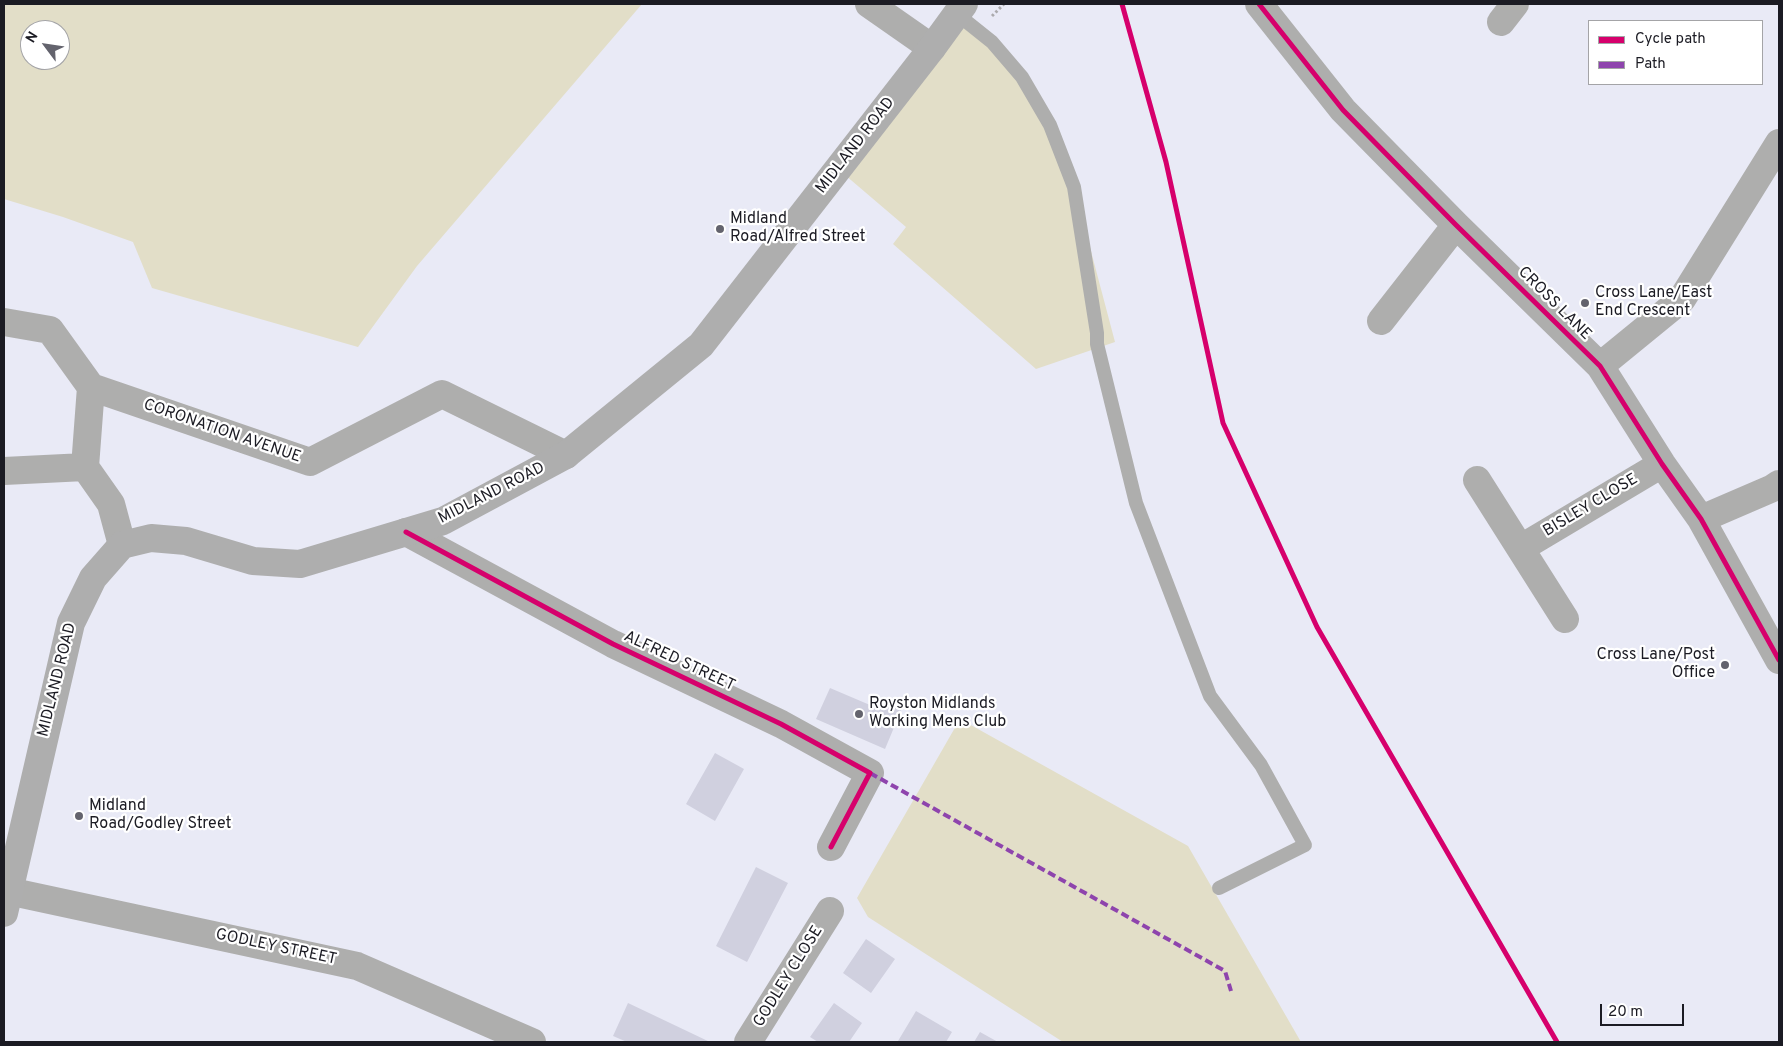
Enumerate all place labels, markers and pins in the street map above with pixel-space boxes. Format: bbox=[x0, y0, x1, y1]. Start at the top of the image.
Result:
place label: Midland Road/Alfred Street bbox=[730, 210, 866, 248]
marker: Midland Road/Alfred Street bbox=[714, 223, 726, 235]
place label: Cross Lane/East End Crescent bbox=[1595, 284, 1712, 322]
marker: Cross Lane/East End Crescent bbox=[1579, 297, 1591, 309]
place label: Cross Lane/Post Office bbox=[1597, 646, 1715, 684]
marker: Cross Lane/Post Office bbox=[1719, 659, 1731, 671]
place label: Royston Midlands Working Mens Club bbox=[869, 695, 1006, 733]
marker: Royston Midlands Working Mens Club bbox=[853, 708, 865, 720]
place label: Midland Road/Godley Street bbox=[89, 797, 231, 835]
marker: Midland Road/Godley Street bbox=[73, 810, 85, 822]

